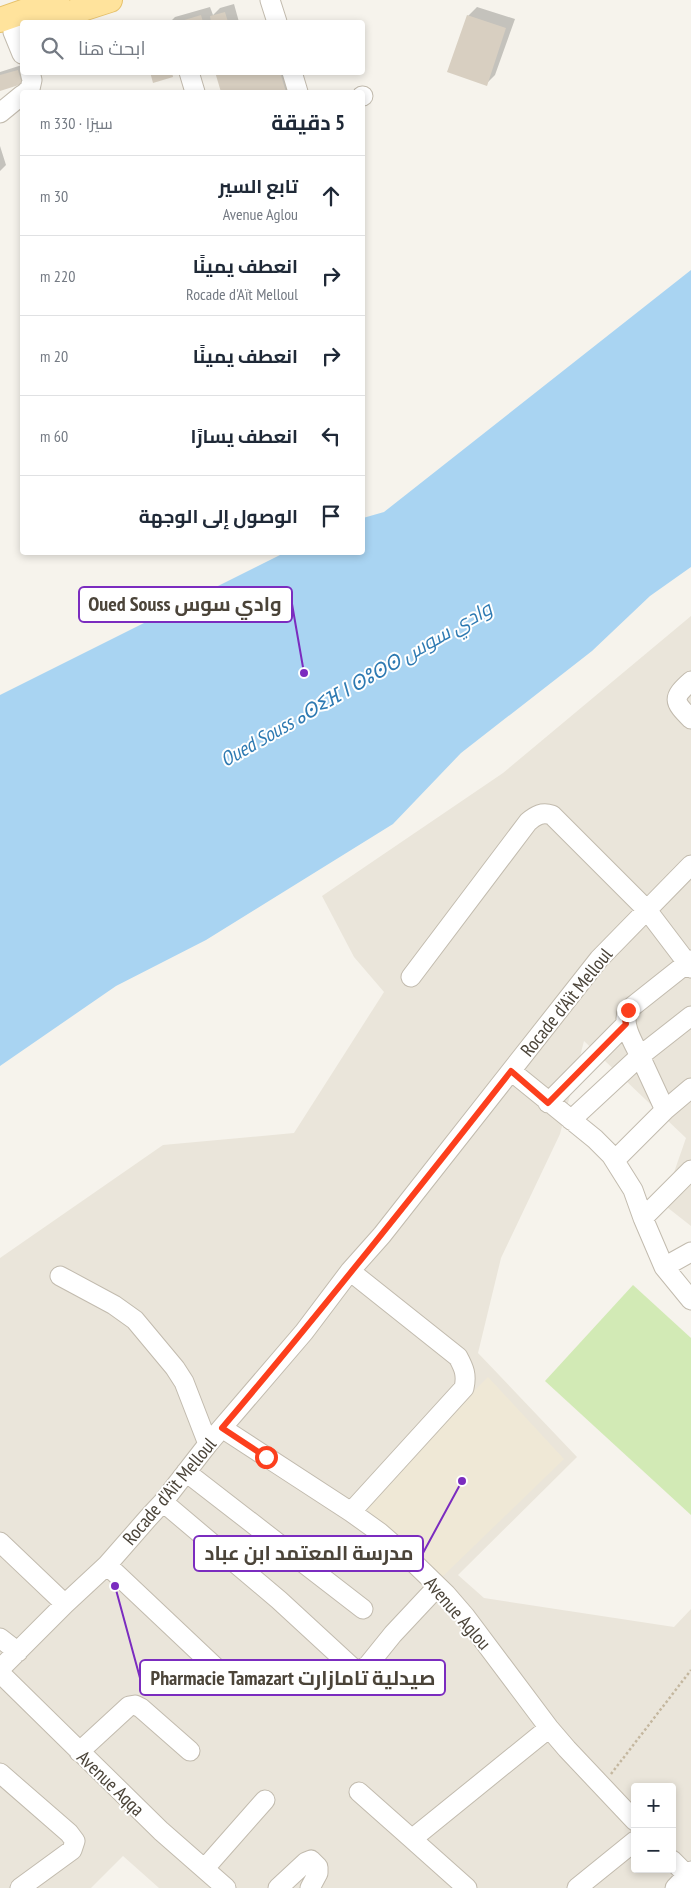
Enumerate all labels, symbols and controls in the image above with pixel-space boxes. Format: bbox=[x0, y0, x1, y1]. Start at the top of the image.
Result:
search box bbox=[20, 20, 365, 75]
icon: search bbox=[38, 34, 66, 62]
text: ابحث هنا bbox=[78, 36, 146, 60]
text: 5 دقيقة bbox=[271, 109, 345, 136]
text: سيرًا · 330 m bbox=[40, 113, 113, 133]
text: تابع السير bbox=[219, 174, 298, 198]
icon: ahead bbox=[317, 182, 345, 210]
text: 30 m bbox=[40, 186, 68, 206]
text: Avenue Aglou bbox=[223, 204, 298, 224]
text: انعطف يمينًا bbox=[193, 254, 298, 278]
icon: right bbox=[317, 262, 345, 290]
text: 220 m bbox=[40, 266, 75, 286]
text: Rocade d'Aït Melloul bbox=[186, 284, 298, 304]
icon: right bbox=[317, 342, 345, 370]
text: انعطف يمينًا bbox=[193, 344, 298, 368]
text: 20 m bbox=[40, 346, 68, 366]
icon: left bbox=[317, 422, 345, 450]
text: انعطف يسارًا bbox=[190, 424, 298, 448]
text: 60 m bbox=[40, 426, 68, 446]
icon: arrive bbox=[317, 502, 345, 530]
text: الوصول إلى الوجهة bbox=[139, 504, 298, 528]
callout: Oued Souss وادي سوس bbox=[79, 587, 292, 622]
text: Oued Souss وادي سوس bbox=[88, 591, 282, 620]
water label: Oued Souss ⴰⵙⵉⴼ ⵏ ⵙⵓⵙⵙ وادي سوس bbox=[216, 595, 499, 775]
street label: Rocade d'Aït Melloul bbox=[515, 942, 617, 1061]
route end bbox=[617, 999, 640, 1022]
street label: Rocade d'Aït Melloul bbox=[117, 1432, 221, 1550]
route start bbox=[255, 1446, 278, 1469]
callout: مدرسة المعتمد ابن عباد bbox=[194, 1536, 423, 1571]
text: مدرسة المعتمد ابن عباد bbox=[204, 1540, 414, 1566]
street label: Avenue Aglou bbox=[420, 1571, 496, 1655]
callout: Pharmacie Tamazart صيدلية تامازارت bbox=[140, 1660, 445, 1695]
text: Pharmacie Tamazart صيدلية تامازارت bbox=[151, 1665, 435, 1691]
street label: Avenue Aqqa bbox=[72, 1745, 150, 1821]
map controls bbox=[631, 1783, 676, 1873]
button: + bbox=[631, 1783, 676, 1828]
button: − bbox=[631, 1828, 676, 1873]

